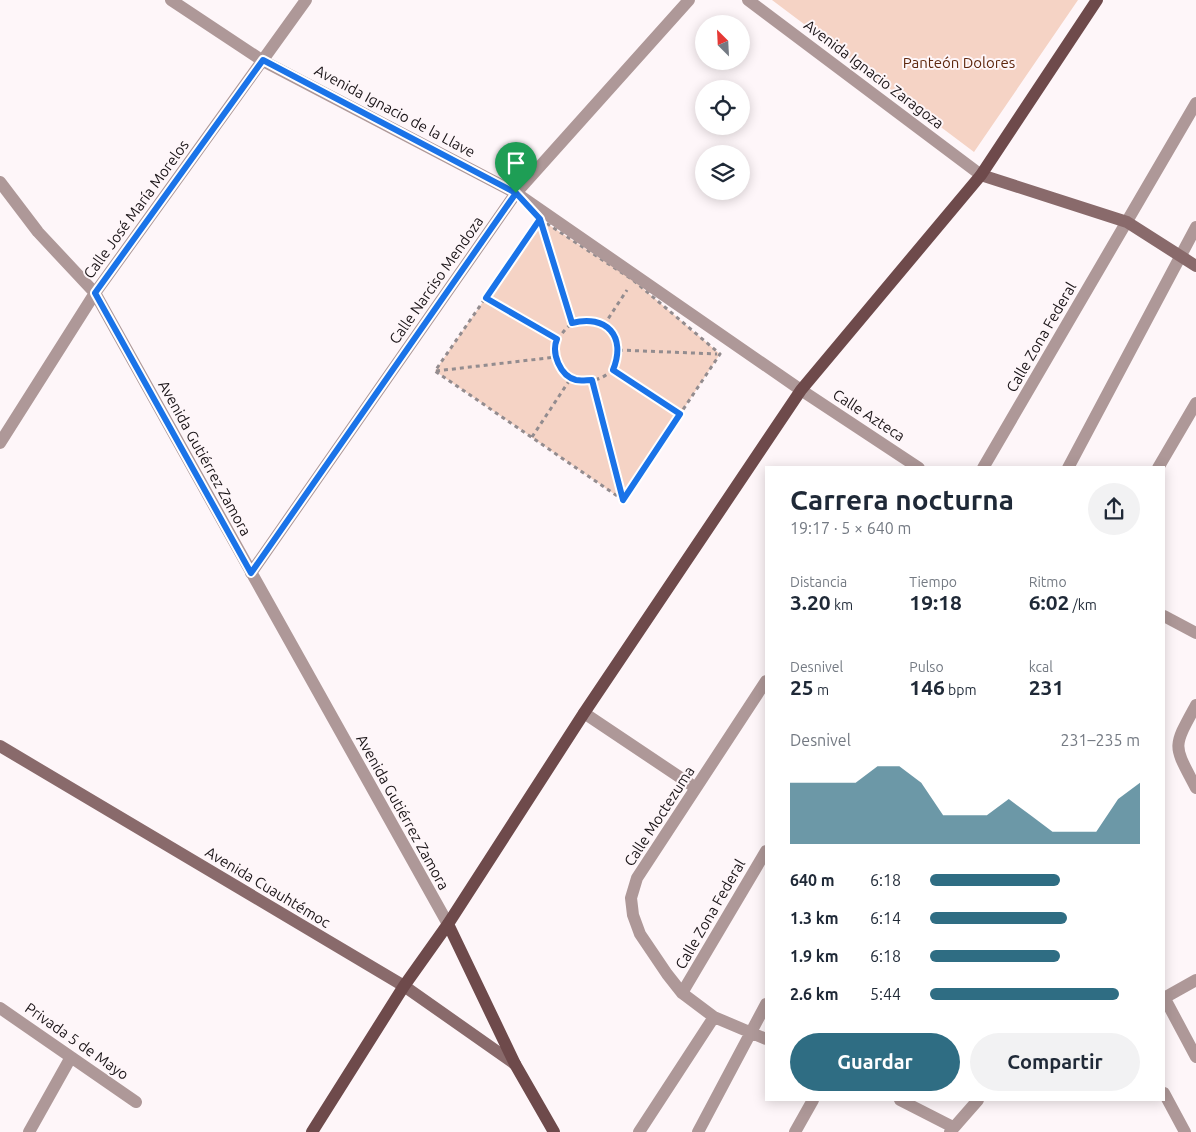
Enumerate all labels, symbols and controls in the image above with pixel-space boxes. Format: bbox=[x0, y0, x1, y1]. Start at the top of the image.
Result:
north arrow bbox=[695, 15, 750, 70]
map controls bbox=[695, 15, 750, 200]
street label: Avenida Ignacio Zaragoza bbox=[801, 16, 947, 132]
park label: Panteón Dolores bbox=[903, 54, 1015, 71]
street label: Avenida Ignacio de la Llave bbox=[312, 61, 478, 161]
button: locate bbox=[695, 80, 750, 135]
street label: Calle José María Morelos bbox=[80, 136, 192, 282]
pin bbox=[495, 142, 537, 193]
button: layers bbox=[695, 145, 750, 200]
icon: arrive bbox=[502, 149, 530, 177]
street label: Calle Narciso Mendoza bbox=[385, 213, 487, 347]
street label: Calle Zona Federal bbox=[1003, 279, 1079, 395]
street label: Avenida Gutiérrez Zamora bbox=[155, 377, 255, 539]
street label: Calle Azteca bbox=[830, 385, 908, 445]
button: share bbox=[1088, 483, 1140, 535]
text: Carrera nocturna bbox=[790, 484, 1014, 515]
text: 19:17 · 5 × 640 m bbox=[790, 519, 911, 537]
text: Distancia bbox=[790, 574, 847, 590]
text: Tiempo bbox=[909, 574, 957, 590]
text: Ritmo bbox=[1029, 574, 1067, 590]
text: 3.20 bbox=[790, 590, 831, 614]
text: 19:18 bbox=[909, 590, 962, 614]
text: 6:02 bbox=[1029, 590, 1069, 614]
text: km bbox=[831, 597, 853, 613]
text: /km bbox=[1069, 597, 1097, 613]
text: Desnivel bbox=[790, 659, 843, 675]
text: Pulso bbox=[909, 659, 944, 675]
text: kcal bbox=[1029, 659, 1053, 675]
text: 25 bbox=[790, 675, 814, 699]
text: 146 bbox=[909, 675, 945, 699]
text: 231 bbox=[1029, 675, 1064, 699]
text: m bbox=[814, 682, 829, 698]
text: bpm bbox=[945, 682, 977, 698]
street label: Avenida Gutiérrez Zamora bbox=[353, 731, 453, 893]
text: Desnivel bbox=[790, 731, 851, 749]
text: 231–235 m bbox=[1060, 731, 1140, 749]
street label: Calle Moctezuma bbox=[620, 763, 698, 869]
street label: Avenida Cuauhtémoc bbox=[203, 843, 333, 931]
street label: Calle Zona Federal bbox=[672, 856, 748, 972]
text: 640 m bbox=[790, 871, 835, 889]
text: 6:18 bbox=[870, 871, 901, 889]
text: 1.3 km bbox=[790, 909, 839, 927]
text: 6:14 bbox=[870, 909, 901, 927]
text: 1.9 km bbox=[790, 947, 839, 965]
text: 6:18 bbox=[870, 947, 901, 965]
text: 2.6 km bbox=[790, 985, 839, 1003]
text: 5:44 bbox=[870, 985, 901, 1003]
street label: Privada 5 de Mayo bbox=[22, 999, 132, 1083]
button: Guardar bbox=[790, 1033, 960, 1091]
button: Compartir bbox=[970, 1033, 1140, 1091]

